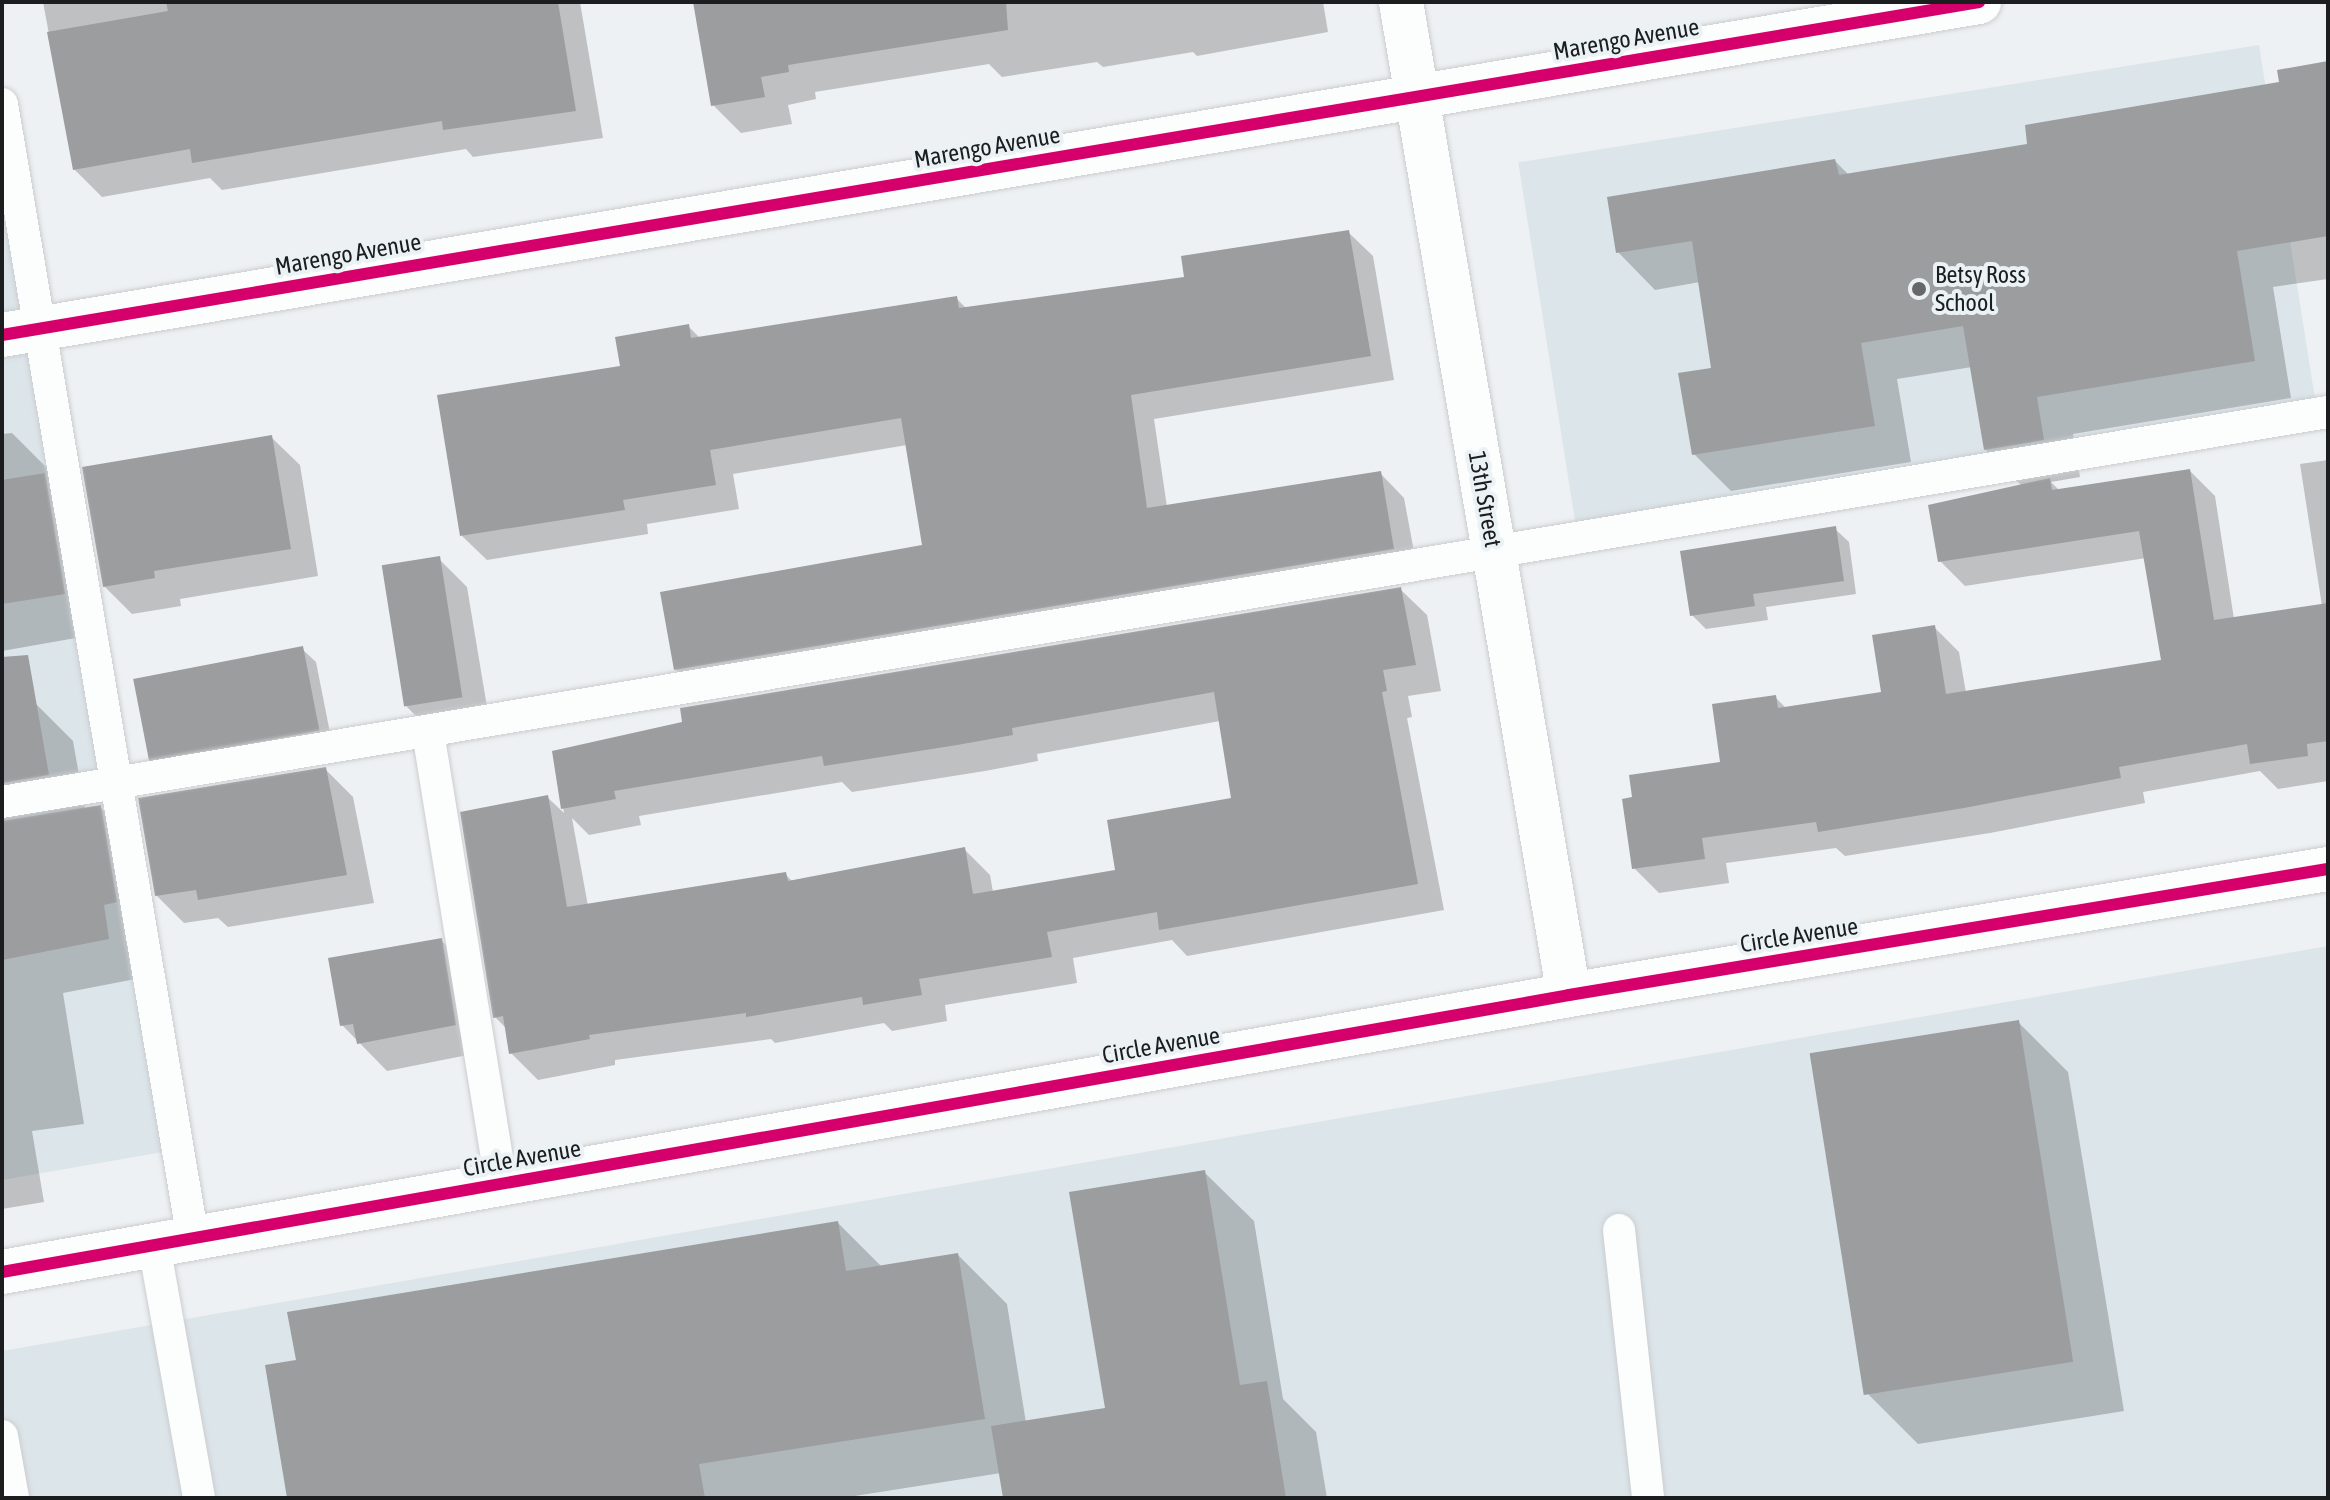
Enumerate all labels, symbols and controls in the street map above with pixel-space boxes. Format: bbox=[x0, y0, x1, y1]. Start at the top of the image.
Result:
street label: Marengo Avenue bbox=[1551, 12, 1701, 66]
street label: Marengo Avenue bbox=[912, 120, 1062, 174]
street label: Marengo Avenue bbox=[273, 227, 423, 281]
place label: Betsy Ross School bbox=[1935, 261, 2026, 317]
marker: Betsy Ross School bbox=[1910, 280, 1928, 298]
street label: 13th Street bbox=[1462, 449, 1508, 549]
street label: Circle Avenue bbox=[1738, 911, 1860, 959]
street label: Circle Avenue bbox=[1100, 1020, 1222, 1070]
street label: Circle Avenue bbox=[461, 1133, 583, 1183]

